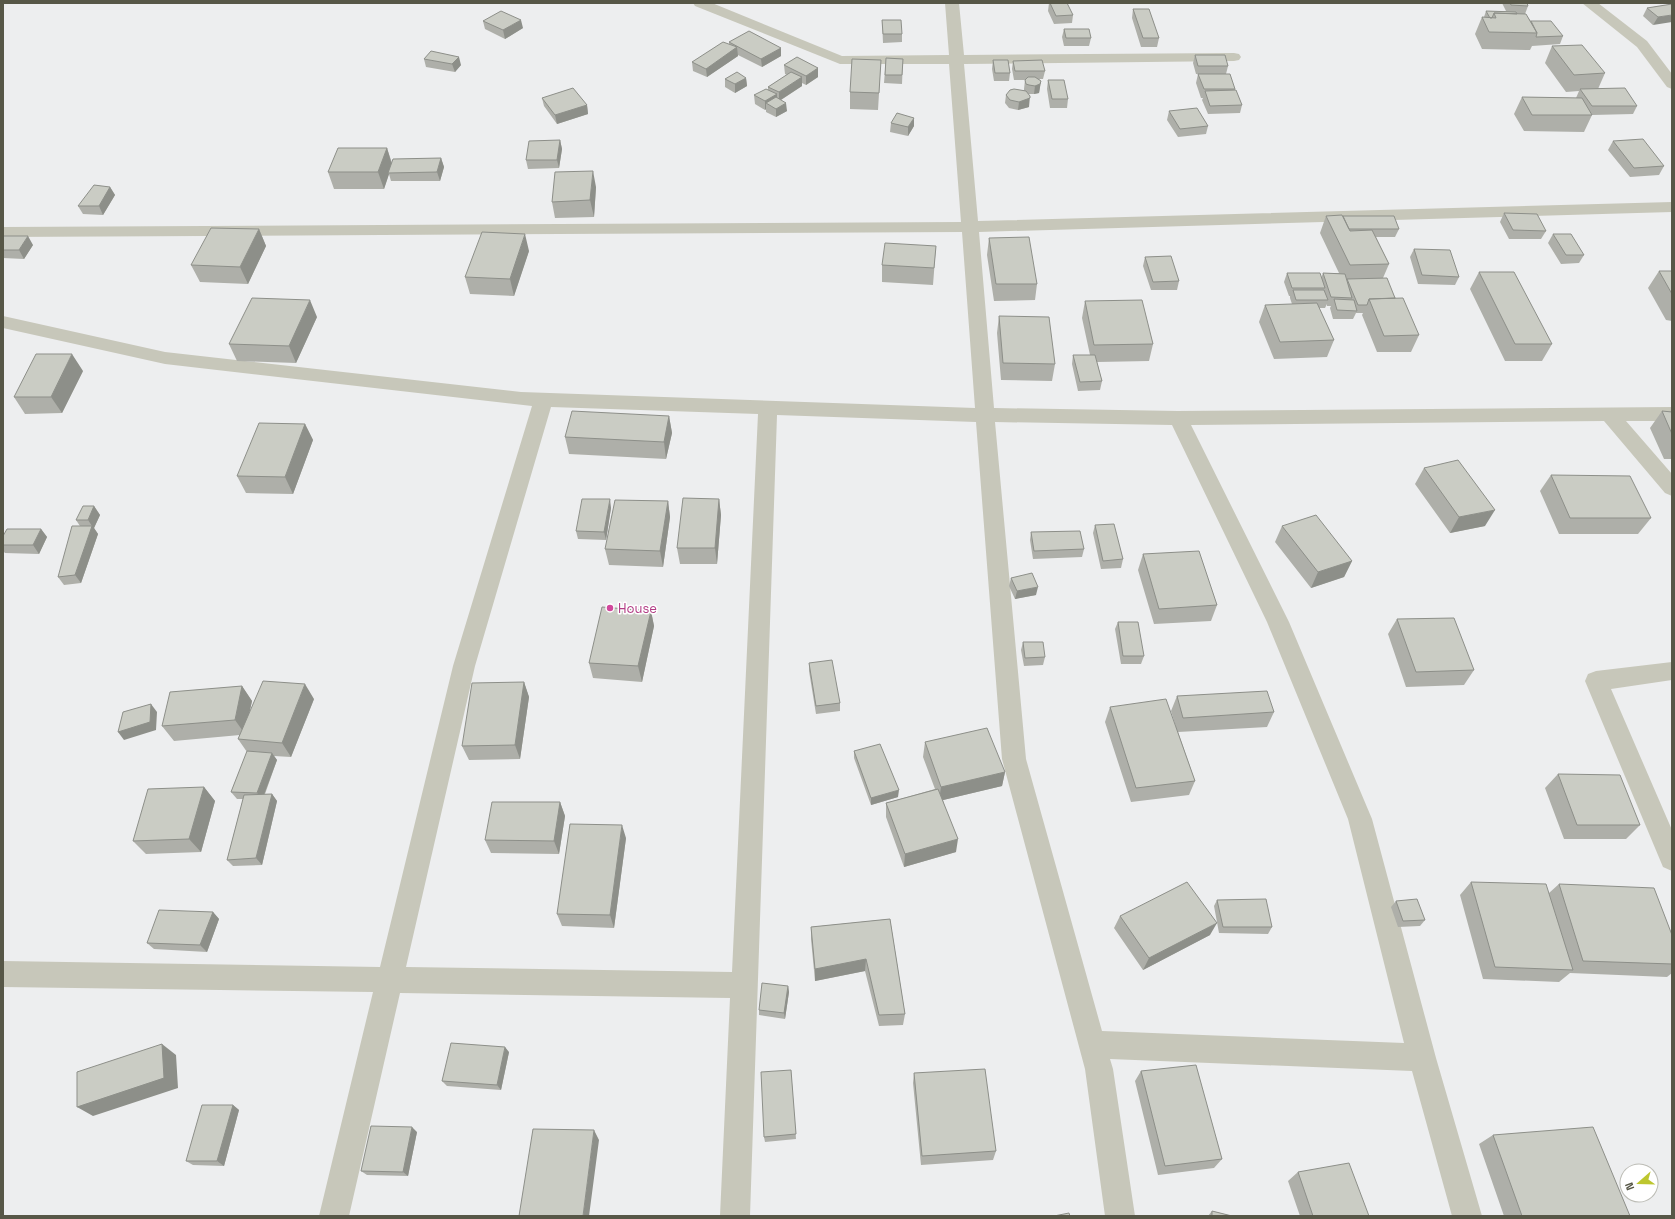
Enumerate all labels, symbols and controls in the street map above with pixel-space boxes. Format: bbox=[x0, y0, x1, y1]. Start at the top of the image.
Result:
place label: House bbox=[618, 600, 657, 617]
marker: House bbox=[605, 603, 615, 613]
north arrow bbox=[1619, 1163, 1659, 1203]
text: N bbox=[1622, 1181, 1637, 1192]

